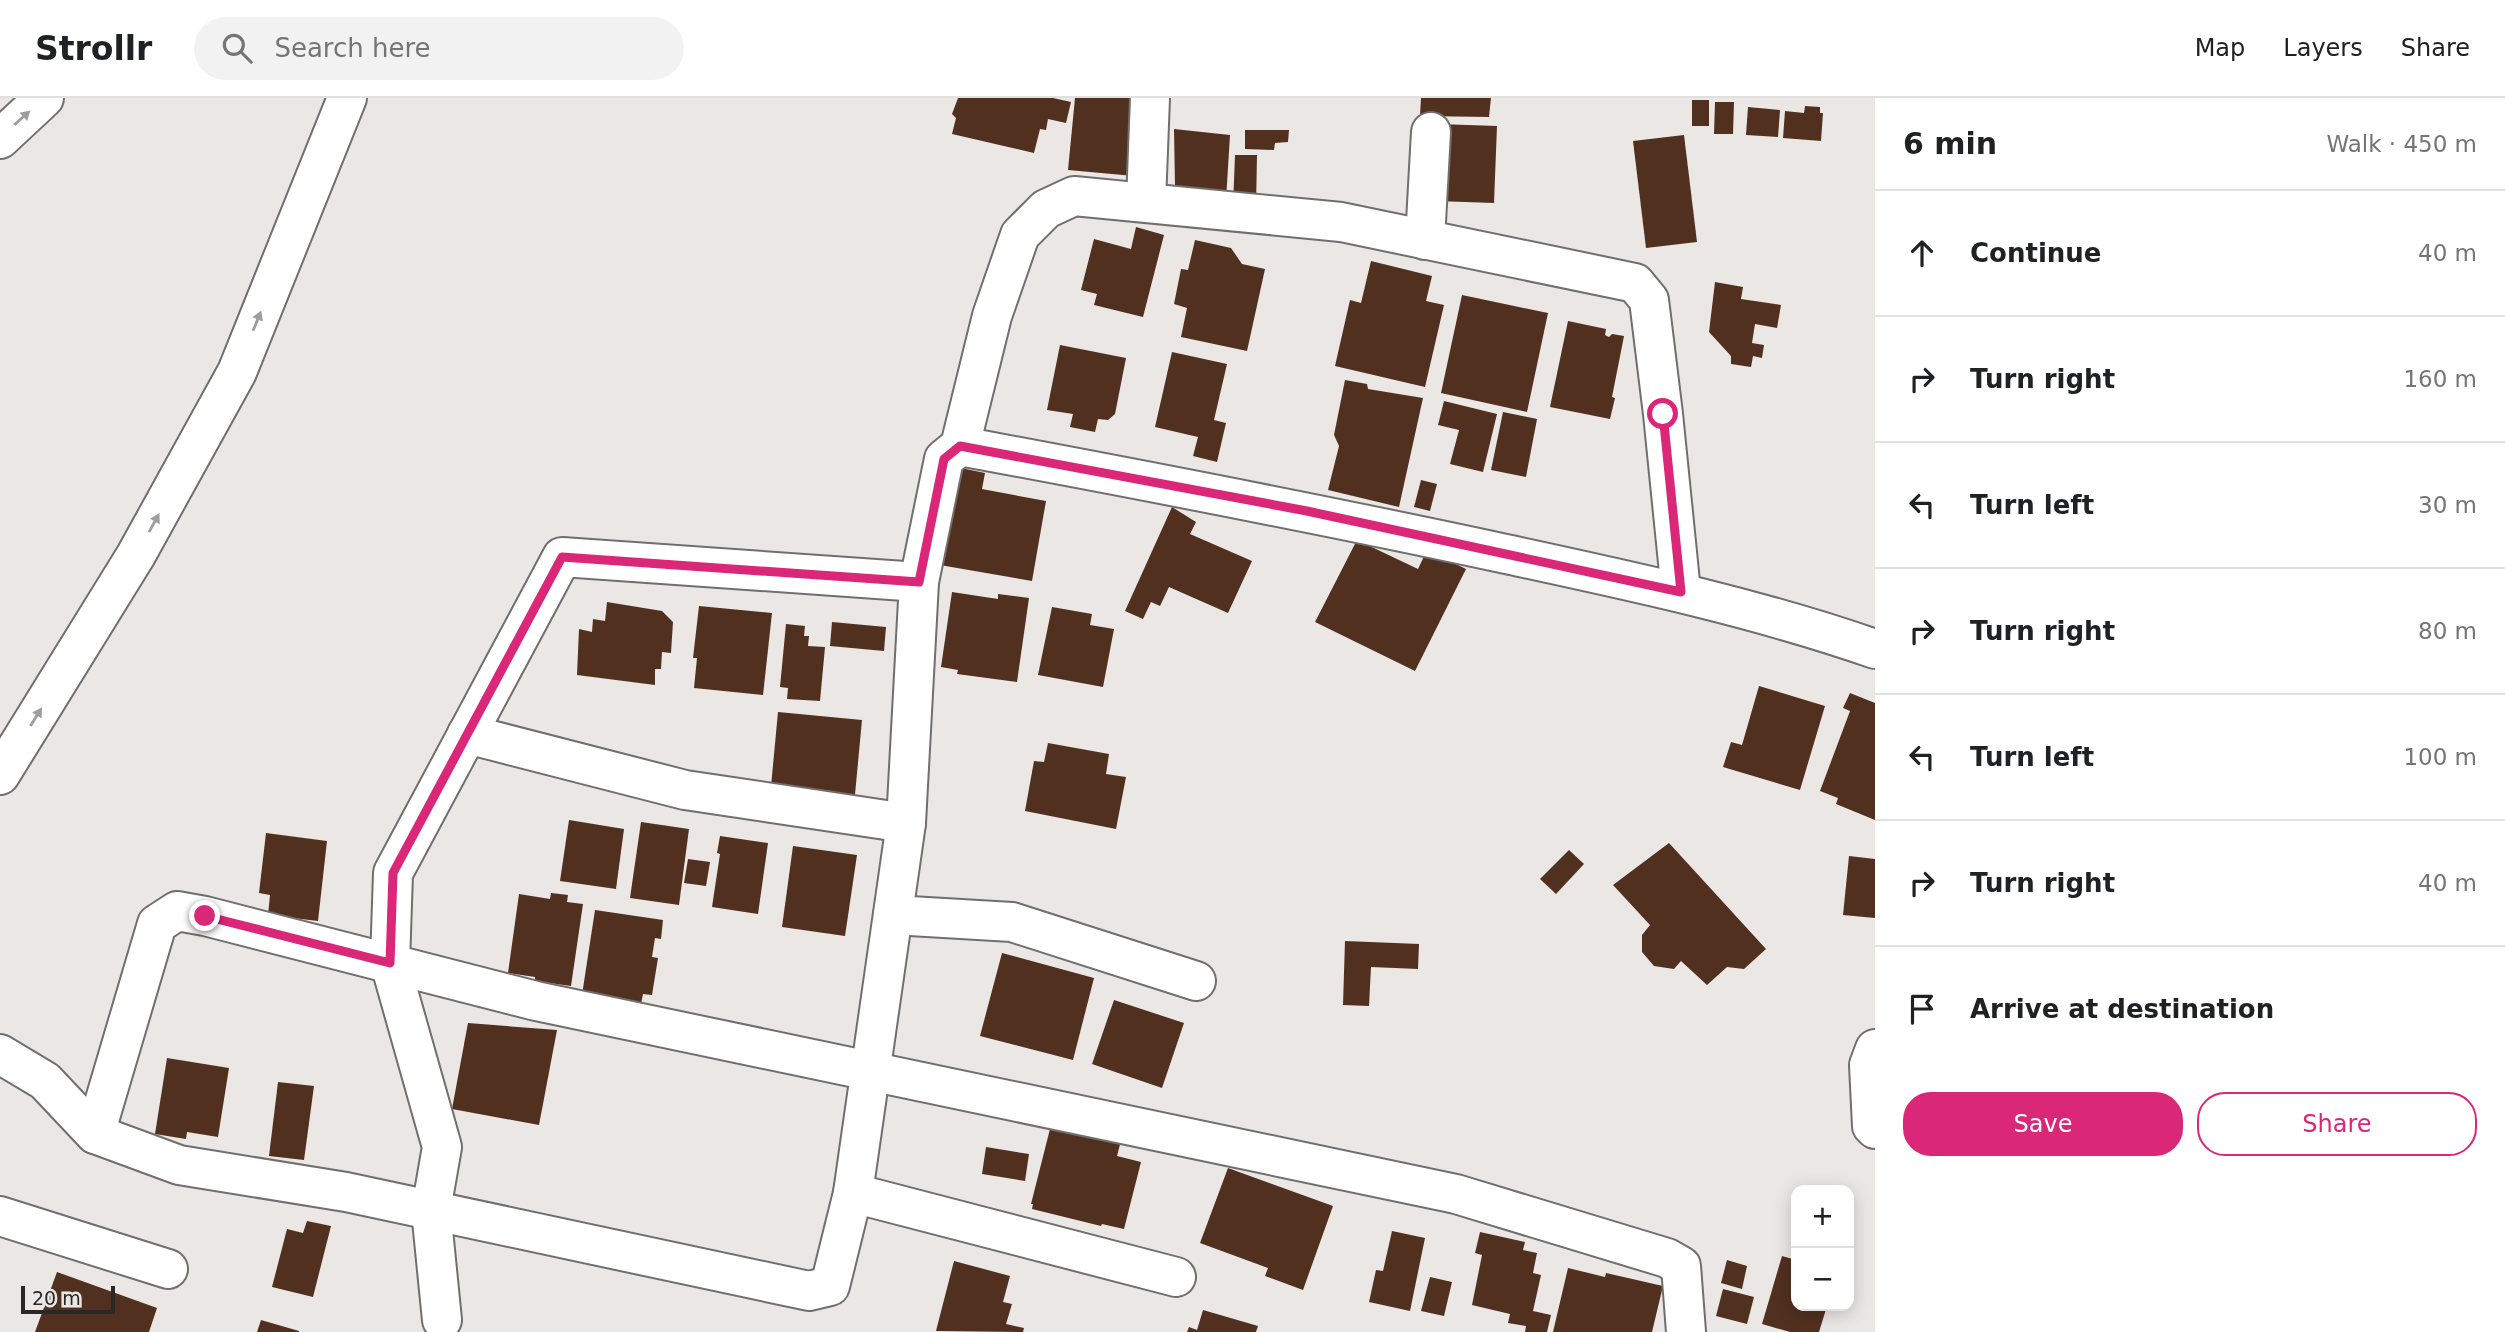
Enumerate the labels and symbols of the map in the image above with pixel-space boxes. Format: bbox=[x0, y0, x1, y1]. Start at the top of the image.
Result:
one-way arrow bbox=[13, 111, 30, 127]
one-way arrow bbox=[252, 310, 263, 331]
route start bbox=[1647, 398, 1678, 429]
one-way arrow bbox=[148, 513, 160, 533]
one-way arrow bbox=[29, 708, 42, 727]
route end bbox=[189, 900, 220, 931]
scale bar bbox=[21, 1283, 116, 1315]

